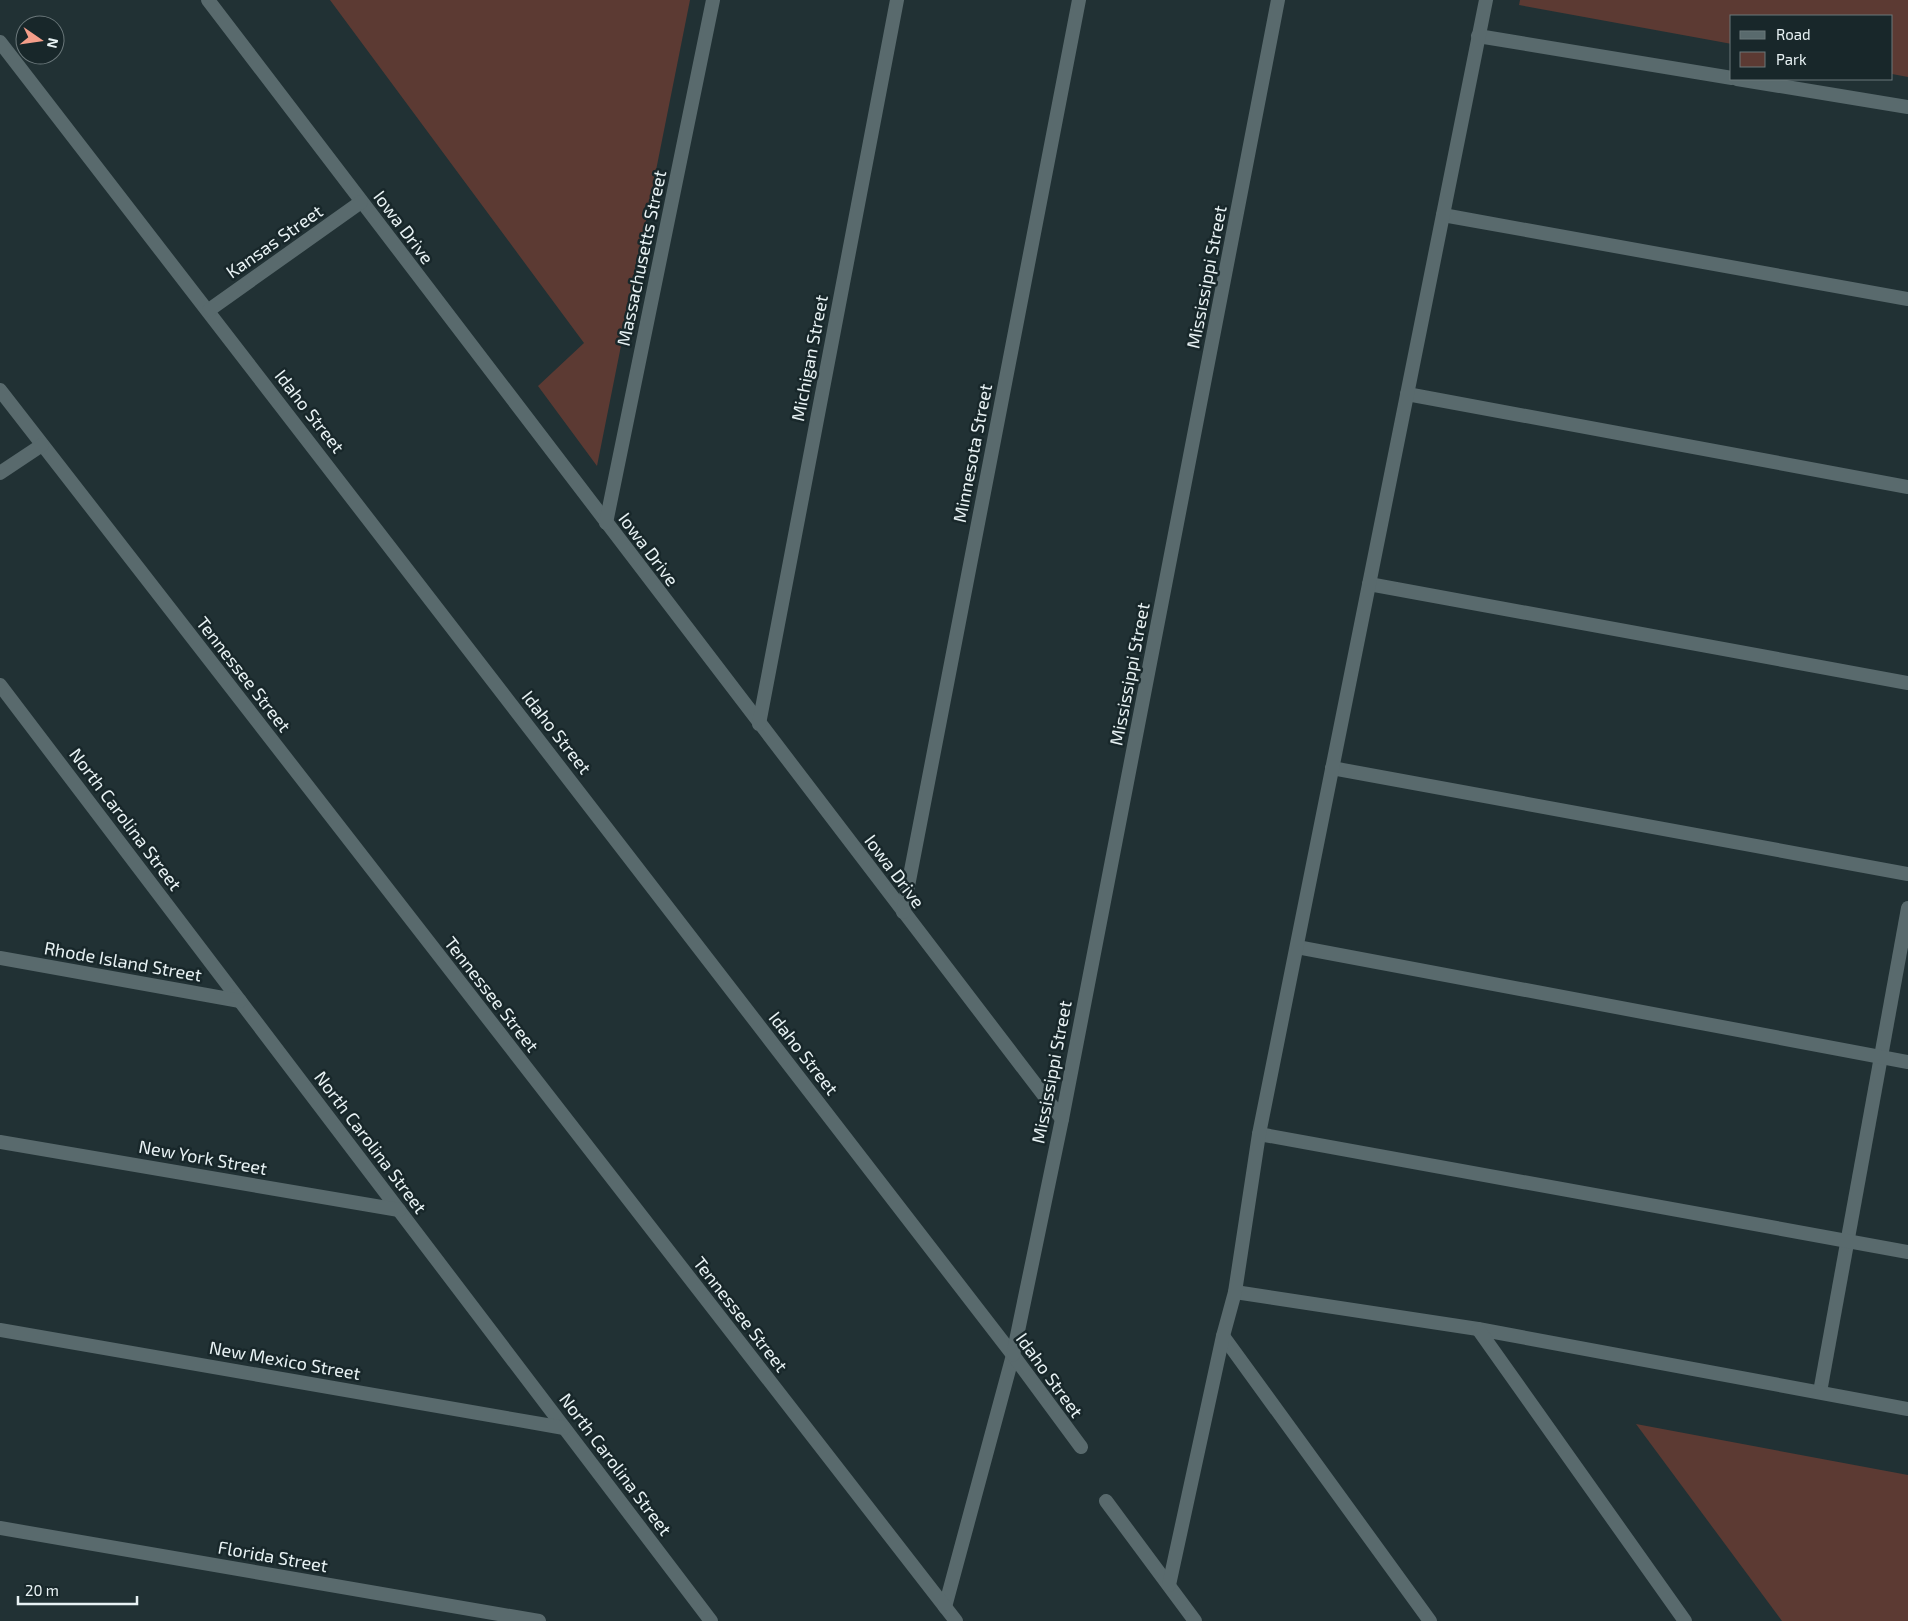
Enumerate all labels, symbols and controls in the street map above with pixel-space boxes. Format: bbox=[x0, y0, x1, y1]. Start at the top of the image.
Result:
north arrow bbox=[15, 15, 65, 65]
legend bbox=[1730, 15, 1893, 80]
text: Road bbox=[1776, 25, 1811, 43]
text: N bbox=[44, 36, 63, 50]
text: Park bbox=[1776, 50, 1807, 68]
street label: Massachusetts Street bbox=[612, 168, 670, 348]
street label: Iowa Drive bbox=[369, 186, 439, 268]
street label: Kansas Street bbox=[221, 199, 327, 282]
street label: Mississippi Street bbox=[1181, 204, 1231, 350]
street label: Michigan Street bbox=[786, 293, 832, 423]
street label: Idaho Street bbox=[271, 365, 349, 457]
street label: Minnesota Street bbox=[948, 382, 996, 524]
street label: Iowa Drive bbox=[614, 508, 684, 590]
street label: Mississippi Street bbox=[1104, 601, 1154, 747]
street label: Tennessee Street bbox=[192, 612, 296, 736]
street label: Idaho Street bbox=[518, 686, 596, 778]
street label: North Carolina Street bbox=[65, 743, 187, 895]
street label: Iowa Drive bbox=[860, 830, 930, 912]
street label: Tennessee Street bbox=[440, 932, 544, 1056]
street label: Rhode Island Street bbox=[42, 936, 204, 986]
street label: Mississippi Street bbox=[1026, 999, 1076, 1145]
street label: Idaho Street bbox=[765, 1007, 843, 1099]
street label: North Carolina Street bbox=[310, 1066, 432, 1218]
street label: New York Street bbox=[137, 1135, 269, 1179]
street label: Tennessee Street bbox=[689, 1252, 793, 1376]
street label: Idaho Street bbox=[1012, 1328, 1088, 1422]
street label: New Mexico Street bbox=[208, 1336, 362, 1384]
street label: North Carolina Street bbox=[555, 1388, 677, 1540]
street label: Florida Street bbox=[216, 1536, 330, 1577]
scale bar bbox=[18, 1574, 136, 1606]
text: 20 m bbox=[25, 1581, 59, 1599]

